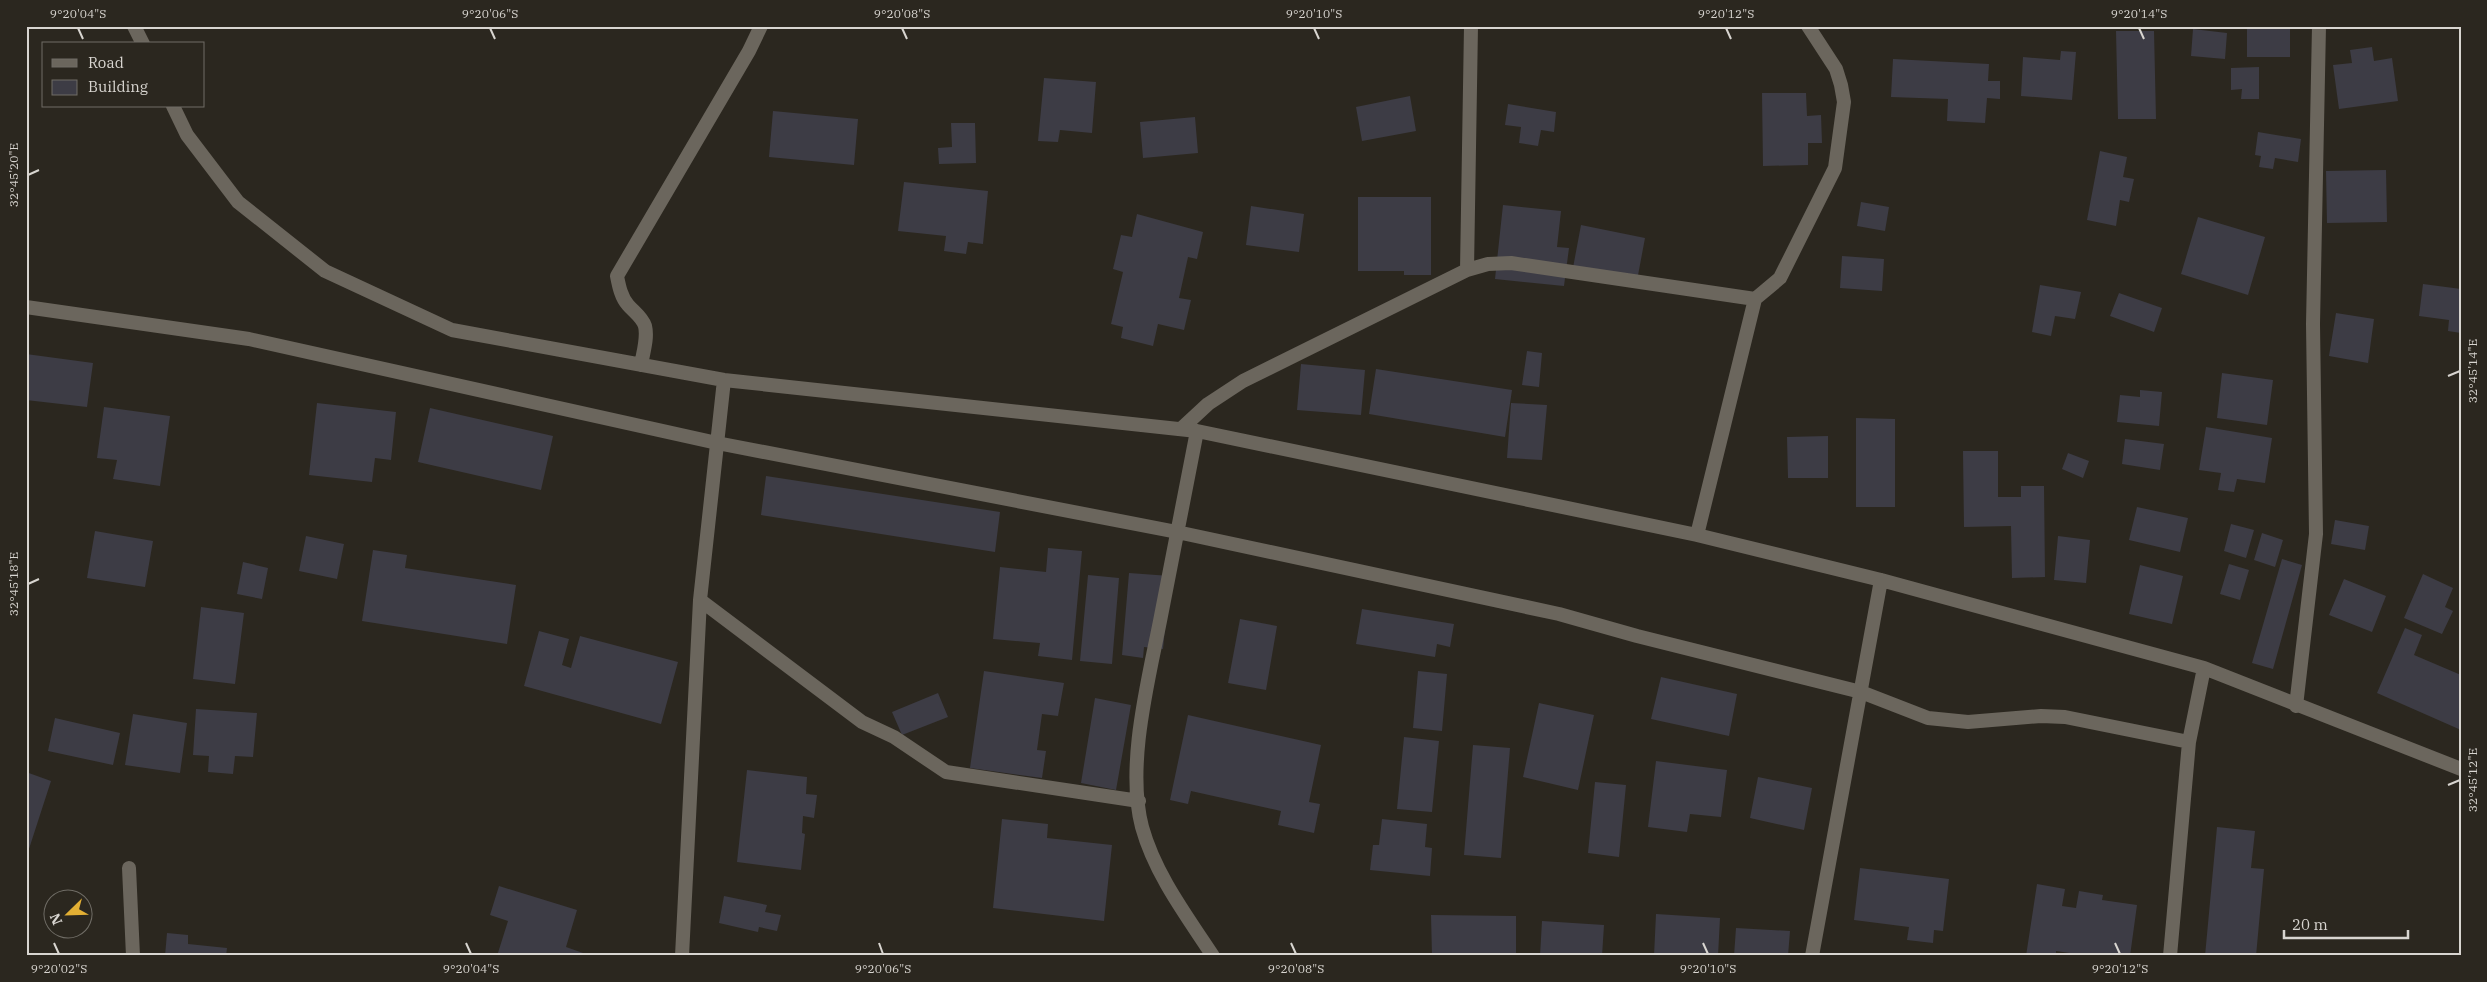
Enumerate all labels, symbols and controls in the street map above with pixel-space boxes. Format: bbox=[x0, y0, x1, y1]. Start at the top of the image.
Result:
text: 9°20'04"S bbox=[50, 6, 106, 21]
text: 9°20'06"S bbox=[462, 6, 518, 21]
text: 9°20'08"S bbox=[874, 6, 930, 21]
text: 9°20'10"S bbox=[1286, 6, 1342, 21]
text: 9°20'12"S bbox=[1698, 6, 1754, 21]
text: 9°20'14"S bbox=[2111, 6, 2167, 21]
legend bbox=[42, 42, 205, 108]
text: Road bbox=[88, 53, 124, 72]
text: Building bbox=[88, 77, 148, 96]
text: 32°45'20"E bbox=[6, 143, 21, 207]
text: 32°45'14"E bbox=[2465, 339, 2480, 403]
text: 32°45'18"E bbox=[6, 552, 21, 616]
text: 32°45'12"E bbox=[2465, 748, 2480, 812]
north arrow bbox=[42, 890, 92, 940]
scale bar bbox=[2284, 907, 2408, 939]
text: N bbox=[46, 910, 66, 928]
text: 20 m bbox=[2292, 915, 2328, 934]
text: 9°20'02"S bbox=[31, 961, 87, 976]
text: 9°20'04"S bbox=[443, 961, 499, 976]
text: 9°20'06"S bbox=[855, 961, 911, 976]
text: 9°20'08"S bbox=[1268, 961, 1324, 976]
text: 9°20'10"S bbox=[1680, 961, 1736, 976]
text: 9°20'12"S bbox=[2092, 961, 2148, 976]

